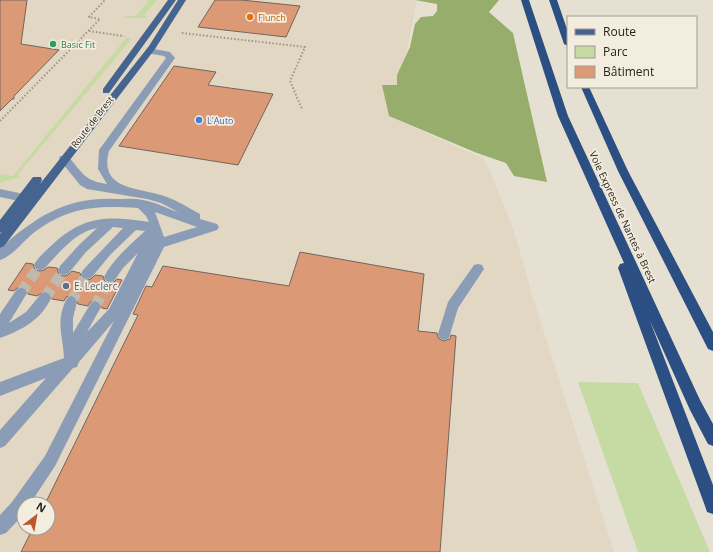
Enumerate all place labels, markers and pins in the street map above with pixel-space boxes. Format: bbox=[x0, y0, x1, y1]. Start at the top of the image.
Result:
place label: Flunch bbox=[258, 11, 286, 24]
marker: Flunch bbox=[245, 12, 255, 22]
place label: Basic Fit bbox=[61, 38, 95, 51]
marker: Basic Fit bbox=[48, 39, 58, 49]
place label: L'Auto bbox=[207, 114, 234, 127]
marker: L'Auto bbox=[194, 115, 204, 125]
place label: E. Leclerc bbox=[74, 279, 118, 293]
marker: E. Leclerc bbox=[61, 281, 71, 291]

